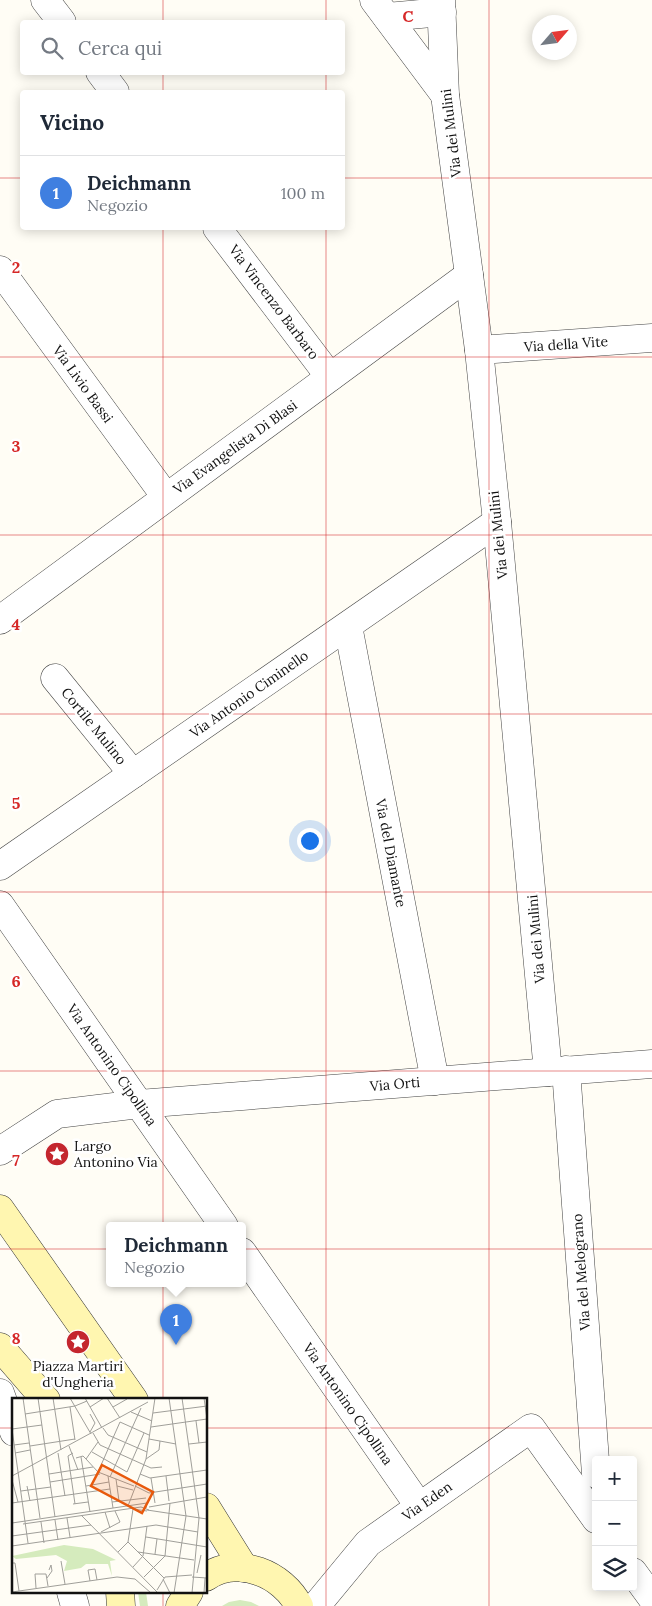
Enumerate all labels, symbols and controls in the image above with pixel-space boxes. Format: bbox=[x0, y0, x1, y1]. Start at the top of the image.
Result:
text: C bbox=[402, 6, 414, 26]
north arrow bbox=[532, 15, 577, 60]
search box bbox=[20, 20, 345, 75]
icon: search bbox=[38, 34, 66, 62]
text: Cerca qui bbox=[78, 36, 162, 60]
street label: Via dei Mulini bbox=[437, 88, 465, 179]
text: Vicino bbox=[40, 109, 104, 136]
text: Deichmann bbox=[87, 171, 191, 195]
text: 1 bbox=[53, 183, 59, 203]
text: 100 m bbox=[281, 183, 325, 203]
text: Negozio bbox=[87, 195, 148, 215]
street label: Via Vincenzo Barbaro bbox=[224, 240, 323, 363]
text: 2 bbox=[12, 257, 20, 277]
street label: Via della Vite bbox=[522, 332, 609, 356]
street label: Via Livio Bassi bbox=[48, 341, 117, 426]
street label: Via Evangelista Di Blasi bbox=[169, 396, 301, 499]
text: 3 bbox=[12, 436, 21, 456]
street label: Via dei Mulini bbox=[484, 490, 512, 581]
text: 4 bbox=[12, 614, 21, 634]
street label: Via Antonio Ciminello bbox=[185, 646, 312, 742]
street label: Cortile Mulino bbox=[57, 684, 131, 768]
text: 5 bbox=[12, 793, 21, 813]
street label: Via del Diamante bbox=[371, 796, 410, 909]
your location bbox=[297, 828, 323, 854]
street label: Via dei Mulini bbox=[523, 894, 549, 985]
text: 6 bbox=[11, 971, 21, 991]
street label: Via Antonino Cipollina bbox=[63, 1000, 161, 1129]
street label: Via Orti bbox=[368, 1073, 421, 1095]
place label: Largo Antonino Via bbox=[73, 1137, 158, 1171]
place icon: Largo Antonino Via bbox=[44, 1141, 70, 1167]
text: 7 bbox=[12, 1150, 20, 1170]
street label: Via del Melograno bbox=[568, 1213, 594, 1332]
popup bbox=[106, 1222, 246, 1287]
text: Deichmann bbox=[124, 1233, 228, 1257]
text: Negozio bbox=[124, 1257, 185, 1277]
pin: 1 bbox=[160, 1304, 192, 1345]
text: 8 bbox=[11, 1328, 21, 1348]
place icon: Piazza Martiri d'Ungheria bbox=[65, 1329, 91, 1355]
street label: Via Antonino Cipollina bbox=[299, 1339, 397, 1468]
place label: Piazza Martiri d'Ungheria bbox=[33, 1357, 123, 1391]
inset map bbox=[12, 1398, 208, 1594]
map controls bbox=[592, 1456, 637, 1591]
button: + bbox=[592, 1456, 637, 1501]
street label: Via Eden bbox=[398, 1477, 456, 1525]
button: − bbox=[592, 1501, 637, 1546]
button: layers bbox=[592, 1546, 637, 1591]

